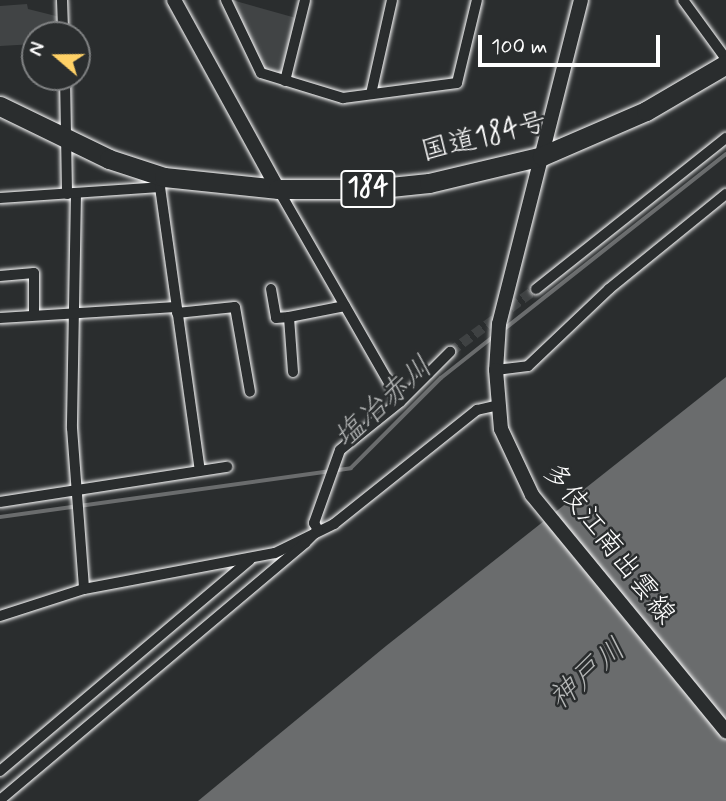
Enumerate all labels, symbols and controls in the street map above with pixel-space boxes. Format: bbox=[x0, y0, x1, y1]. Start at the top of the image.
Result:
north arrow bbox=[21, 21, 91, 91]
scale bar bbox=[481, 21, 663, 65]
text: 100 m bbox=[491, 33, 547, 61]
text: N bbox=[24, 39, 52, 60]
street label: 国道184号 bbox=[418, 106, 550, 170]
road number: 184 bbox=[340, 166, 396, 212]
water label: 塩冶赤川 bbox=[327, 349, 441, 457]
street label: 多伎江南出雲線 bbox=[534, 456, 682, 632]
water label: 神戸川 bbox=[542, 632, 634, 718]

